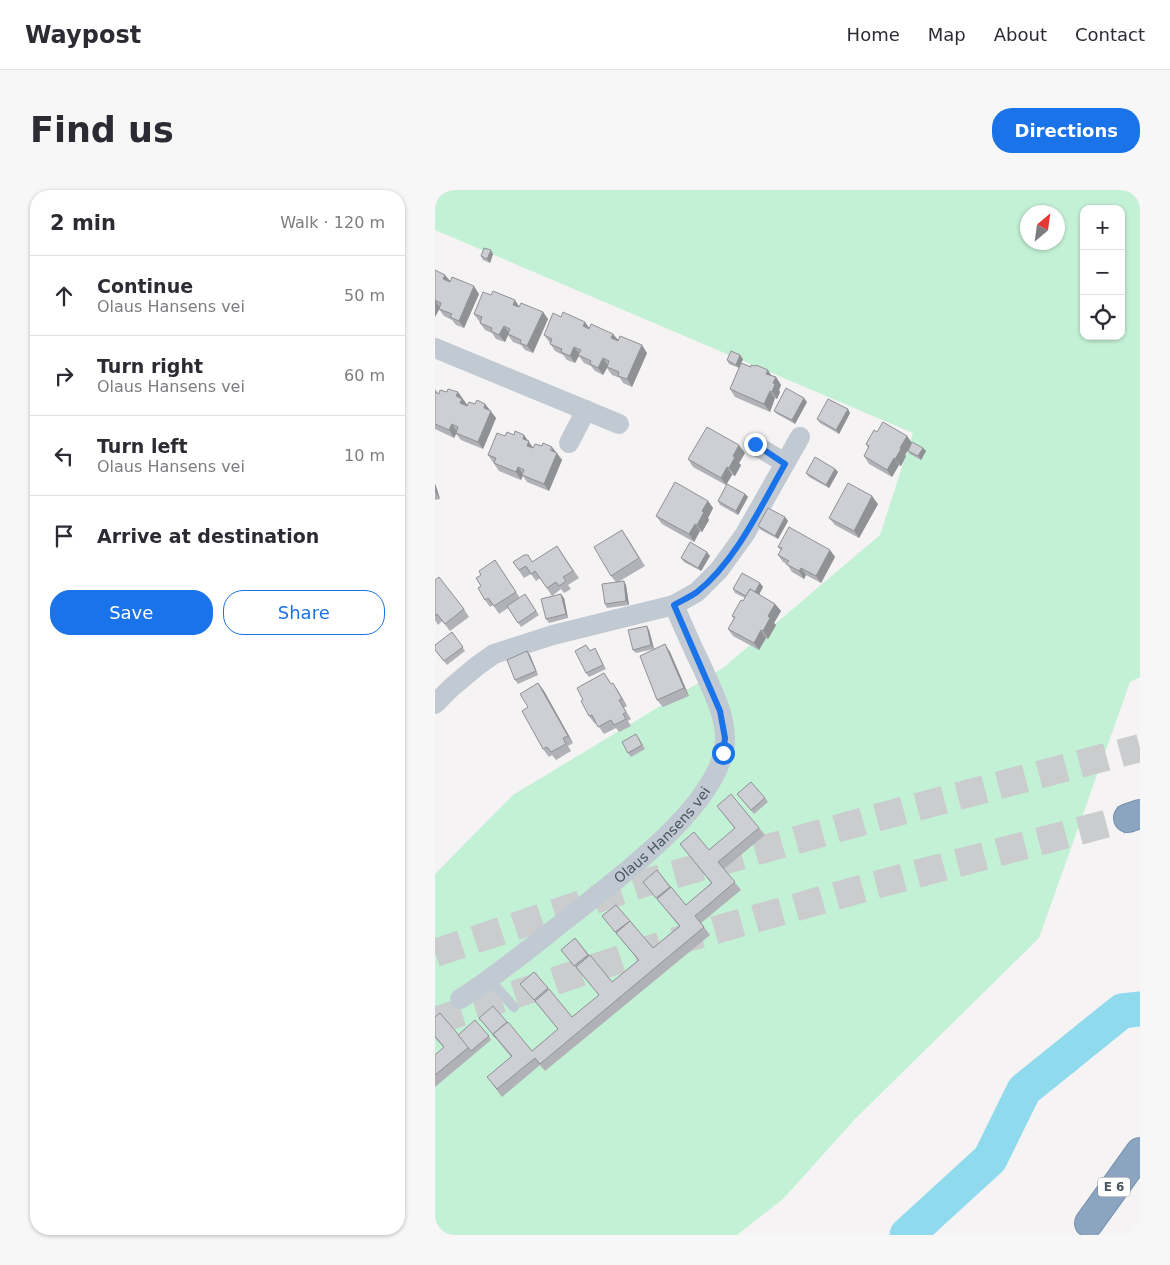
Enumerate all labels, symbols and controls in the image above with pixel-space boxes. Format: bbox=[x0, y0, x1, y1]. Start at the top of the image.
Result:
text: Waypost bbox=[25, 21, 141, 49]
text: Home bbox=[847, 24, 900, 45]
text: Map bbox=[928, 24, 966, 45]
text: About bbox=[994, 24, 1047, 45]
text: Contact bbox=[1075, 24, 1145, 45]
button: Directions bbox=[992, 108, 1140, 153]
text: Find us bbox=[30, 110, 174, 150]
north arrow bbox=[1020, 205, 1065, 250]
map controls bbox=[1080, 205, 1125, 340]
button: + bbox=[1080, 205, 1125, 250]
text: 2 min bbox=[50, 211, 116, 235]
text: Walk · 120 m bbox=[280, 213, 385, 232]
button: − bbox=[1080, 250, 1125, 295]
text: Continue bbox=[97, 275, 193, 297]
icon: ahead bbox=[50, 282, 78, 310]
text: 50 m bbox=[344, 286, 385, 305]
button: locate bbox=[1080, 295, 1125, 340]
text: Olaus Hansens vei bbox=[97, 297, 245, 316]
text: Turn right bbox=[97, 355, 203, 377]
icon: right bbox=[50, 362, 78, 390]
text: 60 m bbox=[344, 366, 385, 385]
text: Olaus Hansens vei bbox=[97, 377, 245, 396]
route end bbox=[744, 433, 767, 456]
text: Turn left bbox=[97, 435, 188, 457]
icon: left bbox=[50, 442, 78, 470]
text: 10 m bbox=[344, 446, 385, 465]
text: Olaus Hansens vei bbox=[97, 457, 245, 476]
icon: arrive bbox=[50, 522, 78, 550]
text: Arrive at destination bbox=[97, 525, 319, 547]
button: Save bbox=[50, 590, 213, 635]
button: Share bbox=[223, 590, 385, 635]
route start bbox=[712, 742, 735, 765]
street label: Olaus Hansens vei bbox=[611, 784, 713, 886]
road number: E 6 bbox=[1098, 1178, 1130, 1196]

